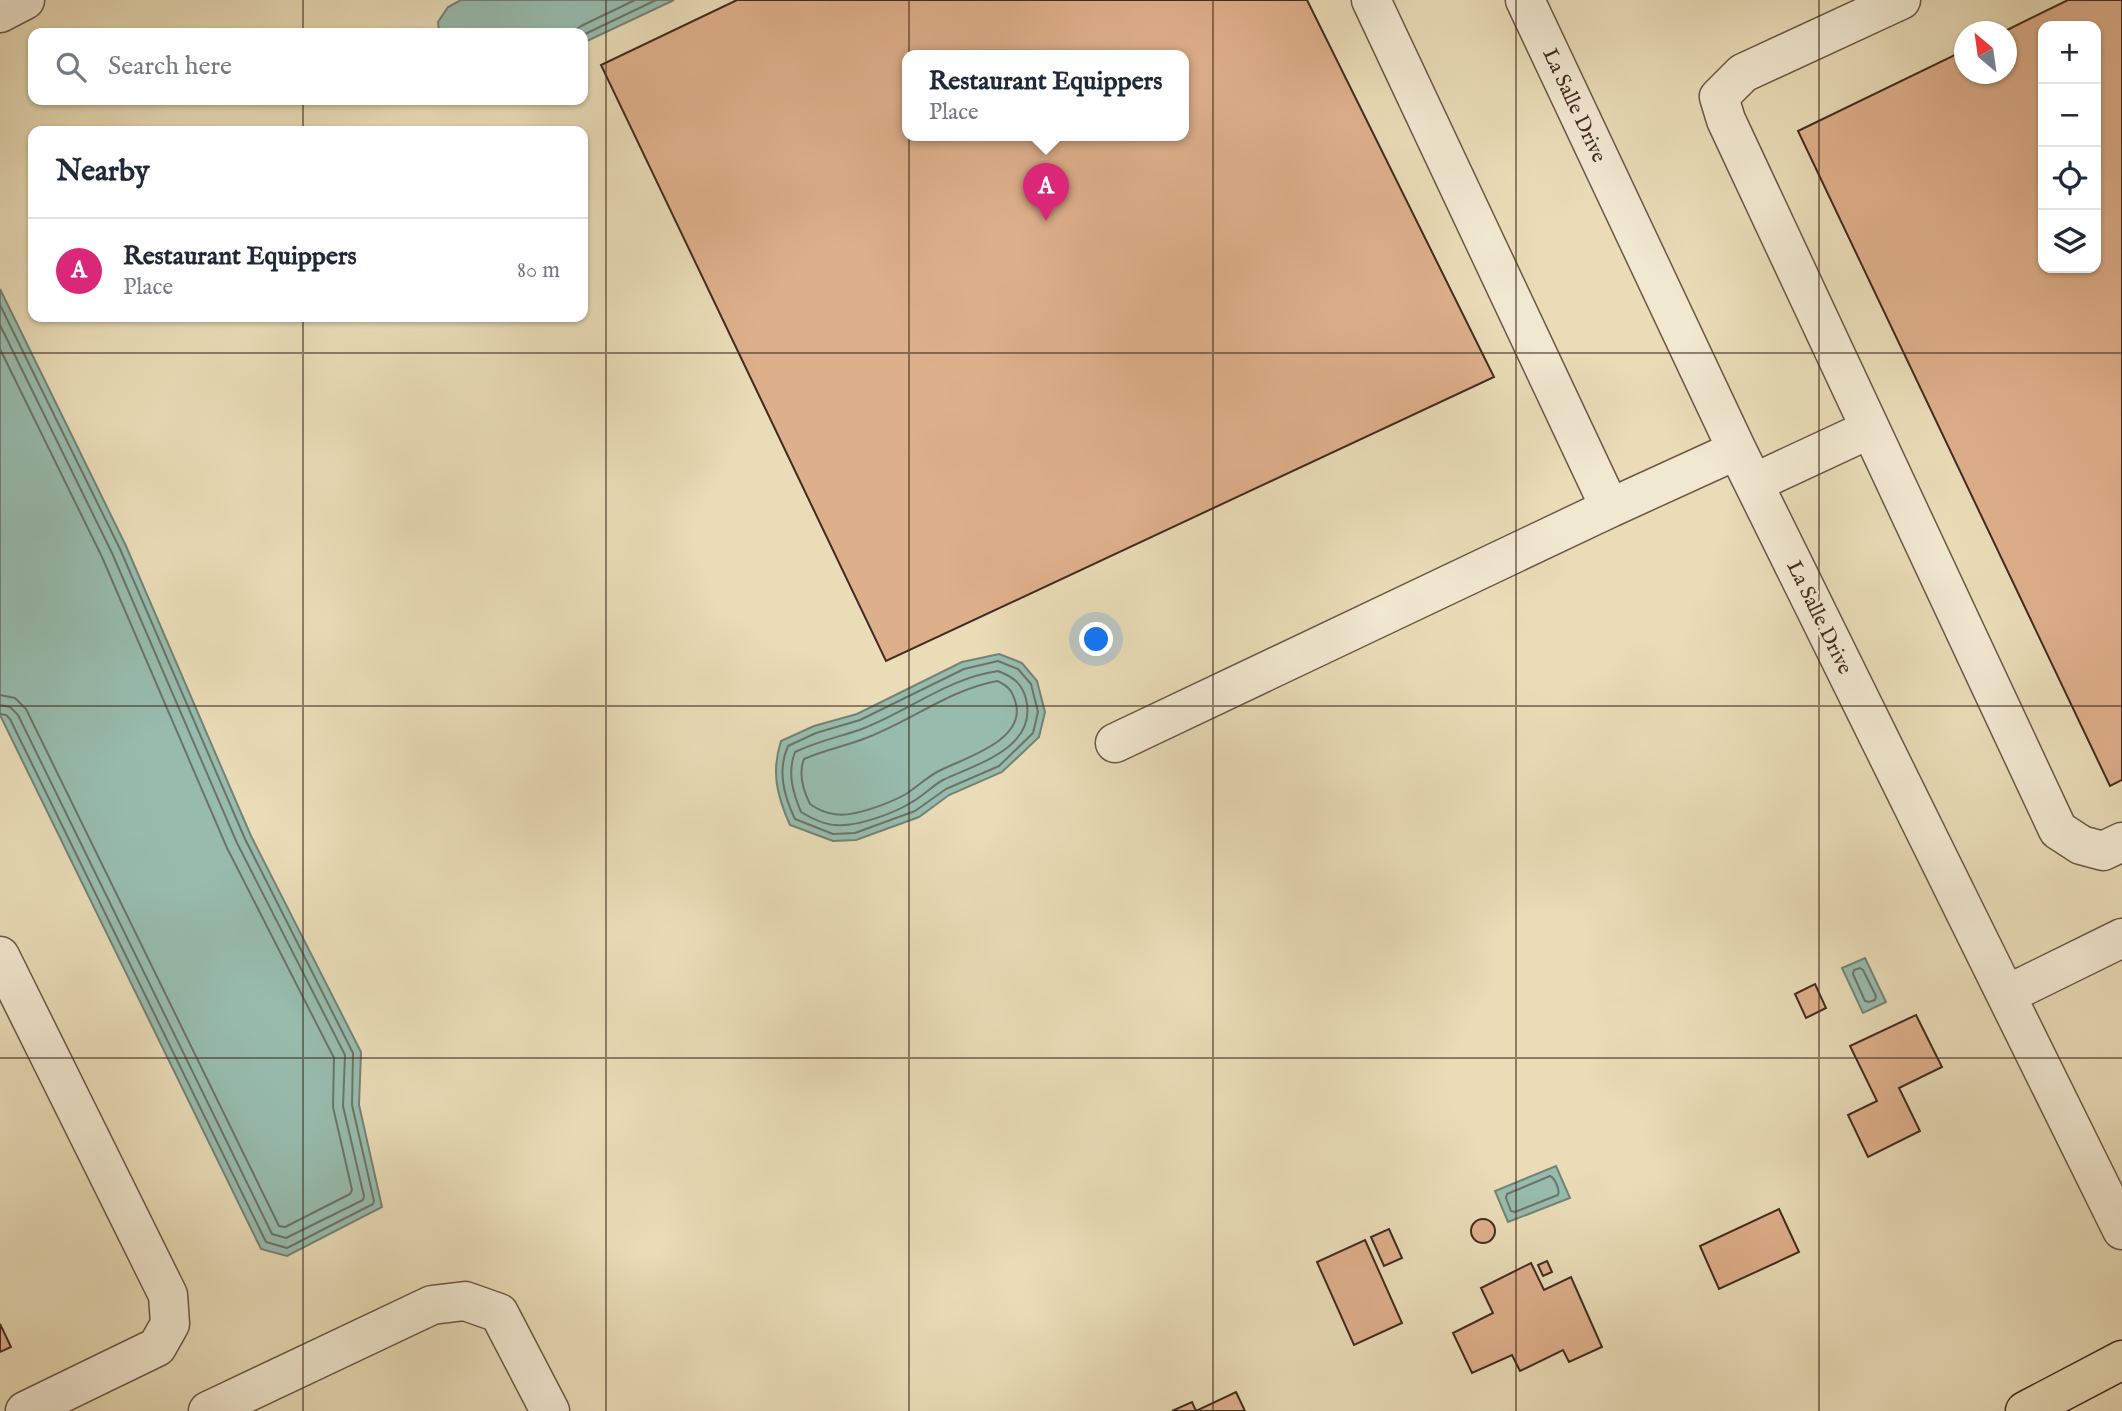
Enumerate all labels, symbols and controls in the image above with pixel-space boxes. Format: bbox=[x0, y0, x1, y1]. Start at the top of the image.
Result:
north arrow bbox=[1954, 21, 2017, 84]
map controls bbox=[2038, 21, 2101, 273]
button: + bbox=[2038, 21, 2101, 84]
search box bbox=[28, 28, 588, 105]
street label: La Salle Drive bbox=[1535, 44, 1612, 167]
icon: search bbox=[52, 48, 90, 86]
text: Search here bbox=[108, 50, 232, 83]
popup bbox=[902, 50, 1189, 141]
text: Restaurant Equippers bbox=[929, 65, 1162, 98]
button: − bbox=[2038, 84, 2101, 147]
text: Place bbox=[929, 98, 979, 127]
button: locate bbox=[2038, 147, 2101, 210]
text: Nearby bbox=[56, 153, 149, 191]
pin: A bbox=[1023, 163, 1069, 221]
button: layers bbox=[2038, 210, 2101, 273]
text: Restaurant Equippers bbox=[123, 240, 357, 273]
text: A bbox=[71, 256, 87, 285]
text: 80 m bbox=[517, 256, 560, 285]
text: Place bbox=[123, 273, 173, 302]
street label: La Salle Drive bbox=[1780, 556, 1858, 679]
your location bbox=[1079, 622, 1113, 656]

